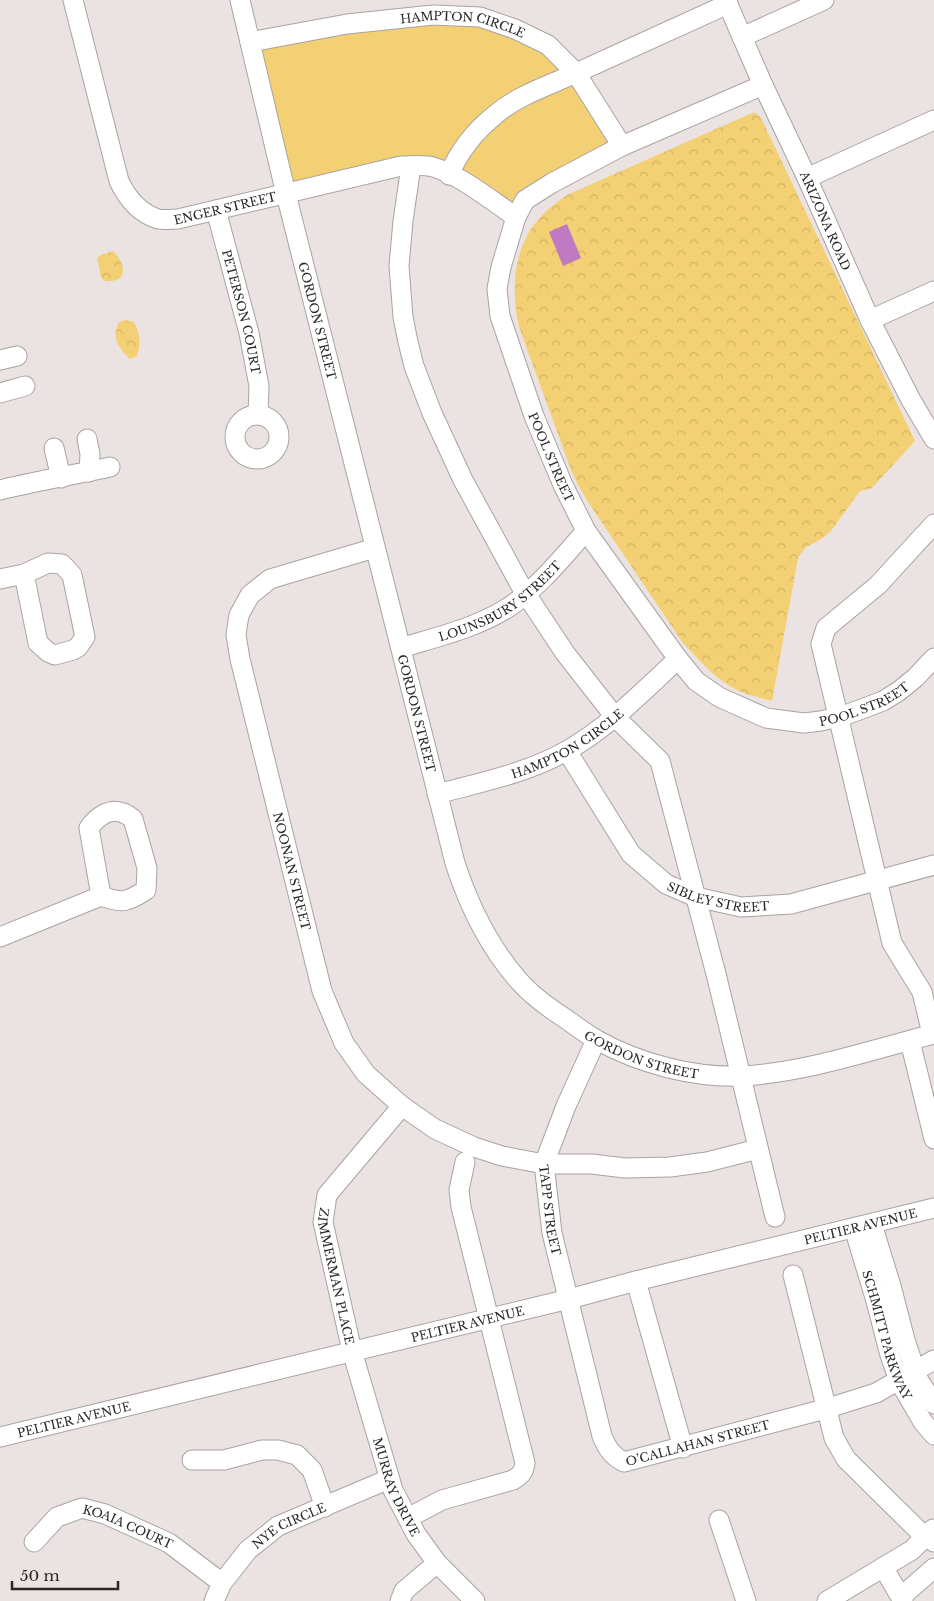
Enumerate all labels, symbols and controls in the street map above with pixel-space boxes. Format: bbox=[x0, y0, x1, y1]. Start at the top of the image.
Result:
street label: HAMPTON CIRCLE bbox=[399, 7, 528, 41]
street label: ARIZONA ROAD bbox=[797, 167, 854, 272]
street label: ENGER STREET bbox=[172, 188, 278, 227]
street label: PETERSON COURT bbox=[219, 248, 264, 376]
street label: GORDON STREET bbox=[296, 260, 340, 382]
street label: POOL STREET bbox=[526, 410, 578, 505]
street label: LOUNSBURY STREET bbox=[437, 557, 564, 644]
street label: GORDON STREET bbox=[395, 653, 439, 774]
street label: POOL STREET bbox=[818, 678, 912, 729]
street label: HAMPTON CIRCLE bbox=[509, 705, 627, 781]
street label: NOONAN STREET bbox=[271, 810, 314, 932]
street label: SIBLEY STREET bbox=[665, 878, 770, 915]
street label: GORDON STREET bbox=[582, 1027, 700, 1081]
street label: TAPP STREET bbox=[537, 1164, 565, 1257]
street label: PELTIER AVENUE bbox=[802, 1205, 919, 1247]
street label: ZIMMERMAN PLACE bbox=[316, 1207, 358, 1346]
street label: SCHMITT PARKWAY bbox=[860, 1268, 916, 1402]
street label: PELTIER AVENUE bbox=[409, 1303, 526, 1345]
street label: PELTIER AVENUE bbox=[16, 1398, 132, 1440]
street label: O’CALLAHAN STREET bbox=[624, 1416, 772, 1469]
street label: MURRAY DRIVE bbox=[370, 1435, 423, 1539]
street label: NYE CIRCLE bbox=[249, 1499, 328, 1552]
street label: KOAIA COURT bbox=[81, 1501, 176, 1551]
scale bar bbox=[12, 1558, 119, 1590]
text: 50 m bbox=[20, 1566, 60, 1585]

